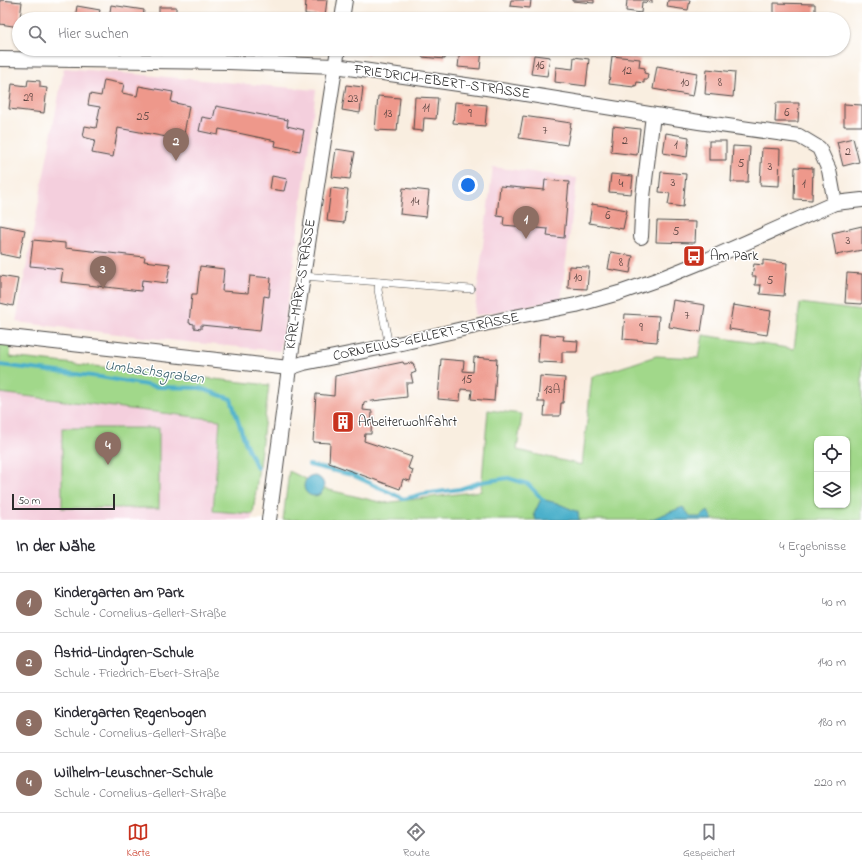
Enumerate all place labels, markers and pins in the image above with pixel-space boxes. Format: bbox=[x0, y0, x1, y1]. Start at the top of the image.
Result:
pin: 2 bbox=[163, 128, 189, 161]
pin: 1 bbox=[513, 206, 539, 239]
bus stop icon: Am Park bbox=[681, 243, 707, 269]
place label: Am Park bbox=[710, 246, 759, 267]
pin: 3 bbox=[90, 256, 116, 289]
building icon: Arbeiterwohlfahrt bbox=[330, 409, 356, 435]
place label: Arbeiterwohlfahrt bbox=[358, 412, 457, 433]
pin: 4 bbox=[95, 432, 121, 465]

